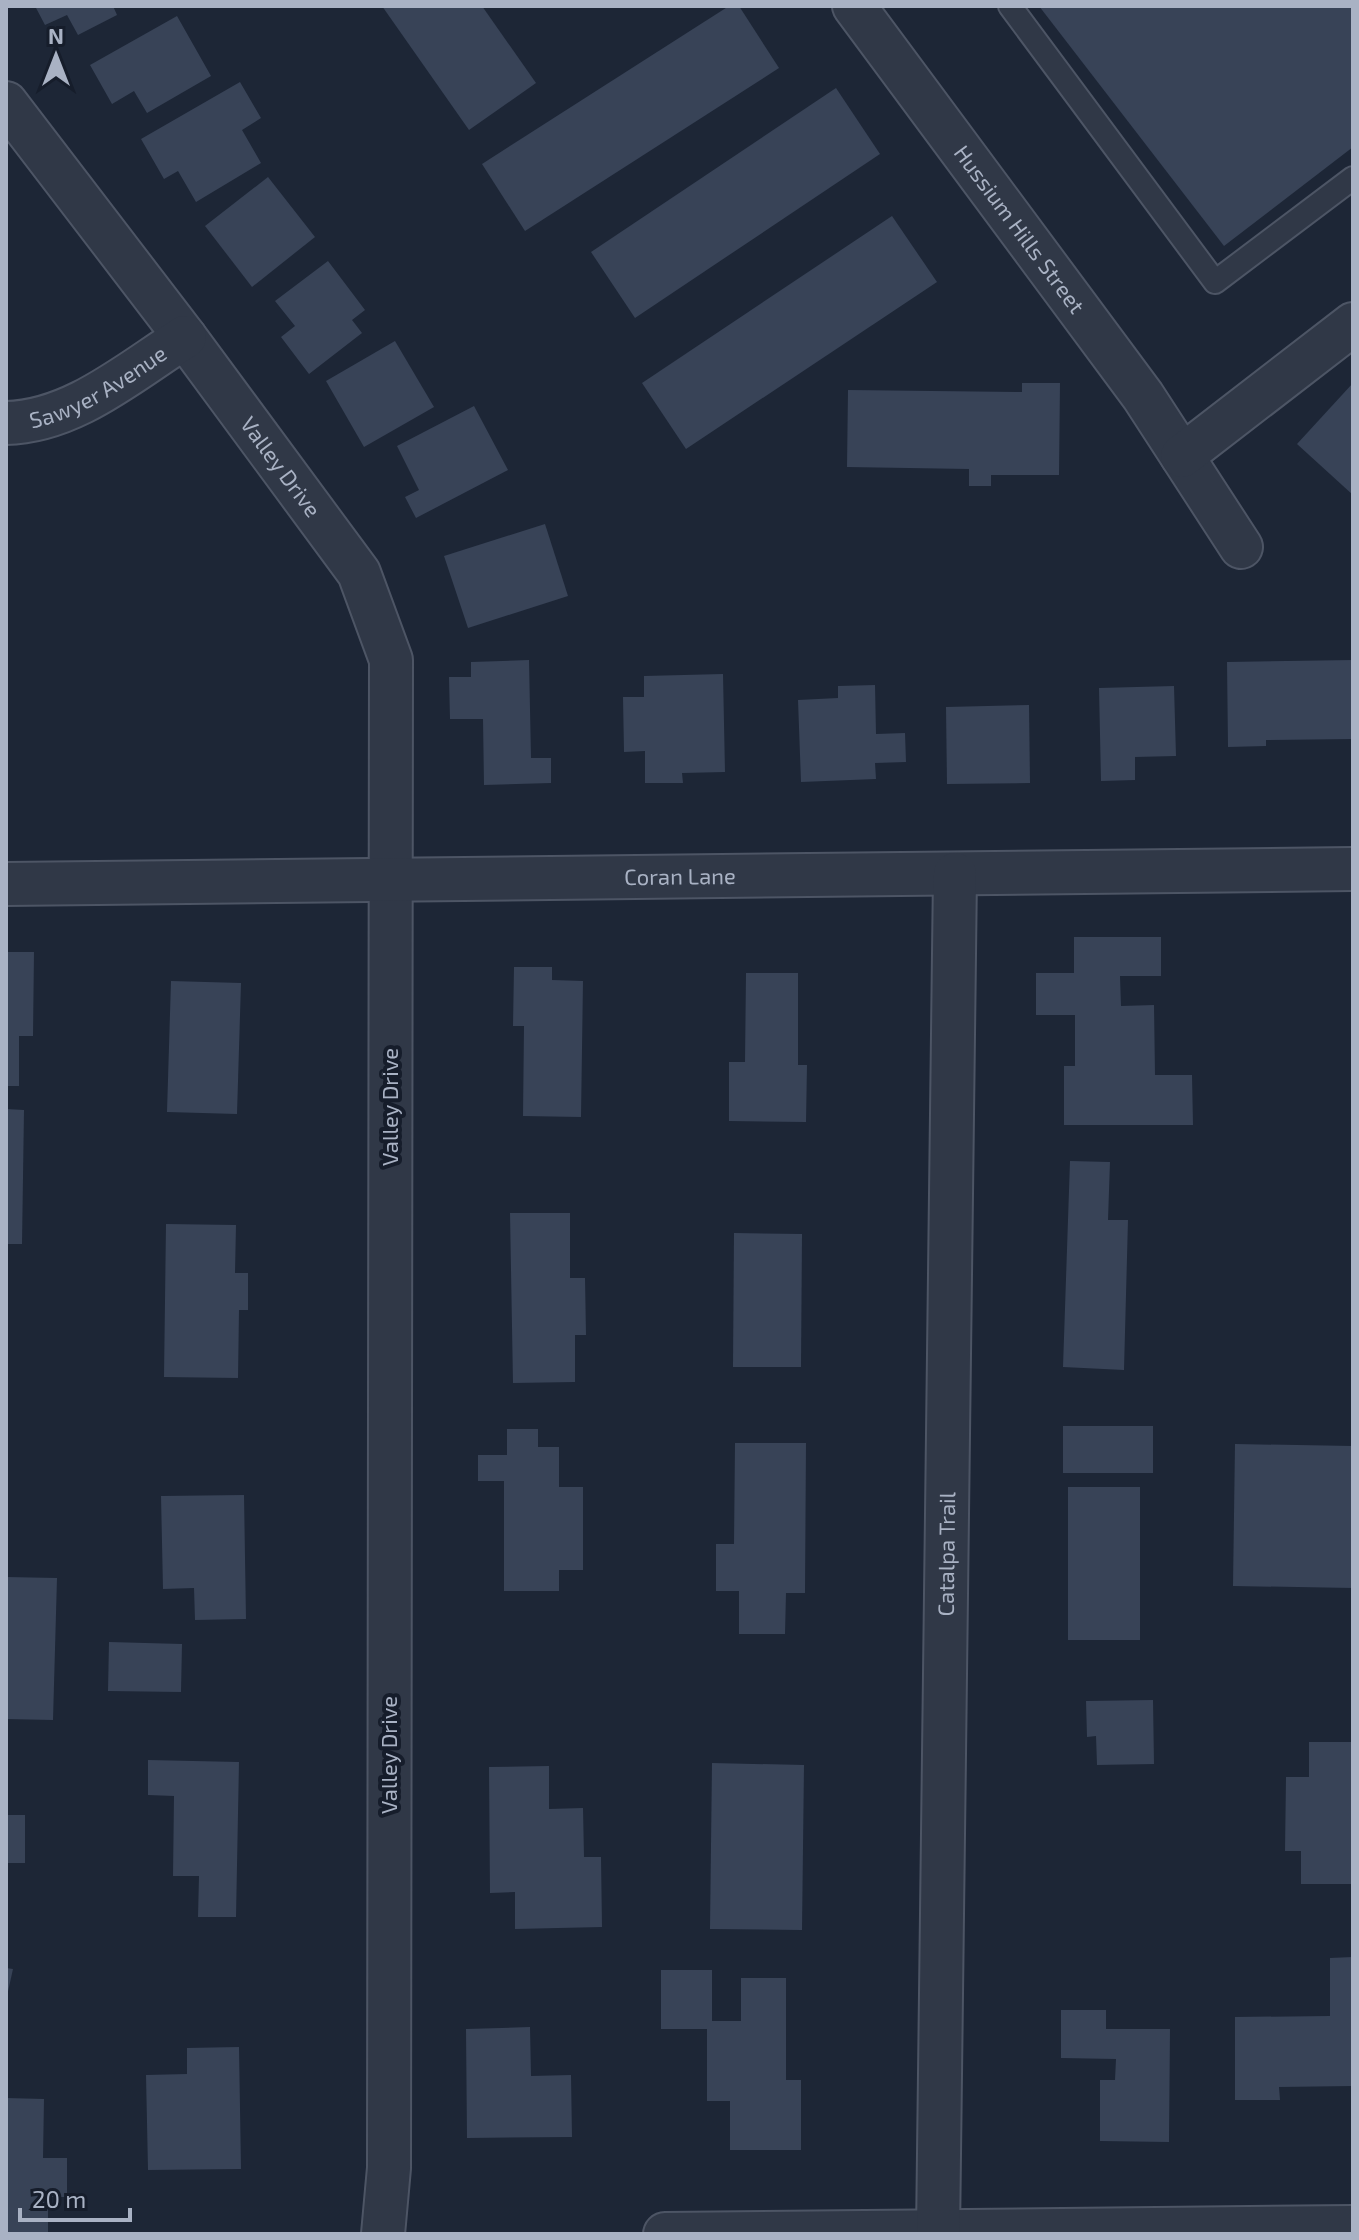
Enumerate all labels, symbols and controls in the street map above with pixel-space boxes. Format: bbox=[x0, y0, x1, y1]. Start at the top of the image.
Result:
north arrow bbox=[16, 16, 96, 96]
text: N bbox=[48, 22, 64, 48]
street label: Hussium Hills Street bbox=[950, 140, 1091, 318]
street label: Sawyer Avenue bbox=[27, 339, 171, 432]
street label: Valley Drive bbox=[236, 411, 327, 522]
street label: Coran Lane bbox=[624, 862, 736, 889]
street label: Valley Drive bbox=[376, 1048, 402, 1166]
street label: Catalpa Trail bbox=[932, 1491, 959, 1616]
street label: Valley Drive bbox=[375, 1696, 401, 1814]
scale bar bbox=[20, 2172, 130, 2222]
text: 20 m bbox=[32, 2184, 86, 2213]

